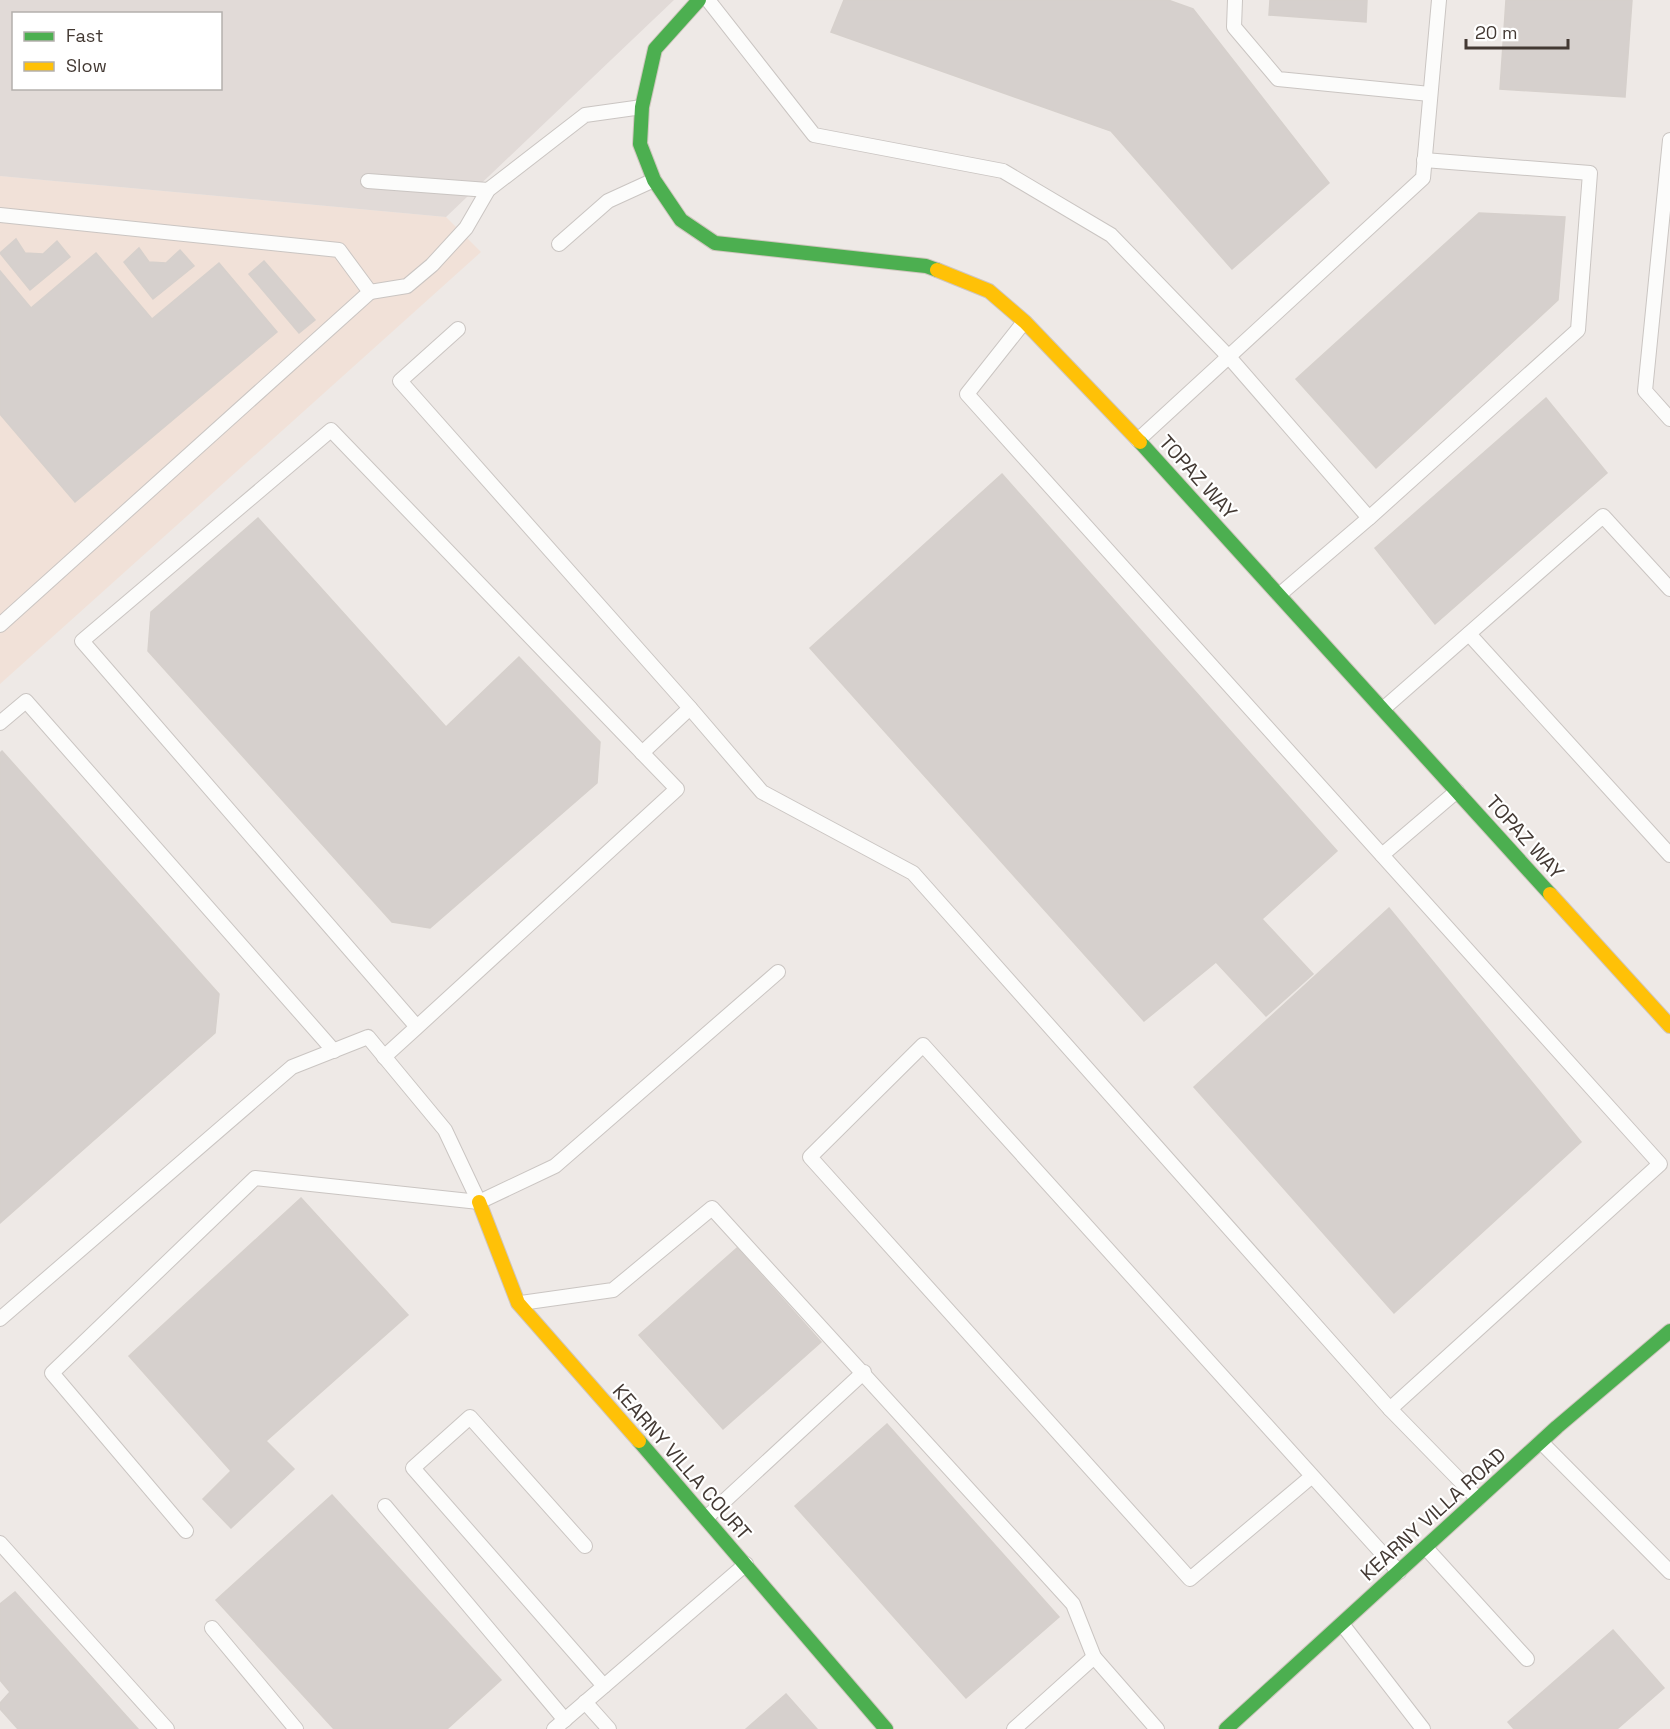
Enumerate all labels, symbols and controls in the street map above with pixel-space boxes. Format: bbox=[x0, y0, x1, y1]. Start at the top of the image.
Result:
legend bbox=[12, 12, 222, 90]
scale bar bbox=[1466, 12, 1568, 50]
text: 20 m bbox=[1475, 21, 1518, 44]
text: Fast bbox=[66, 24, 103, 47]
text: Slow bbox=[66, 54, 107, 77]
street label: TOPAZ WAY bbox=[1153, 429, 1243, 525]
street label: TOPAZ WAY bbox=[1480, 789, 1570, 885]
street label: KEARNY VILLA COURT bbox=[607, 1378, 757, 1546]
street label: KEARNY VILLA ROAD bbox=[1355, 1442, 1511, 1586]

